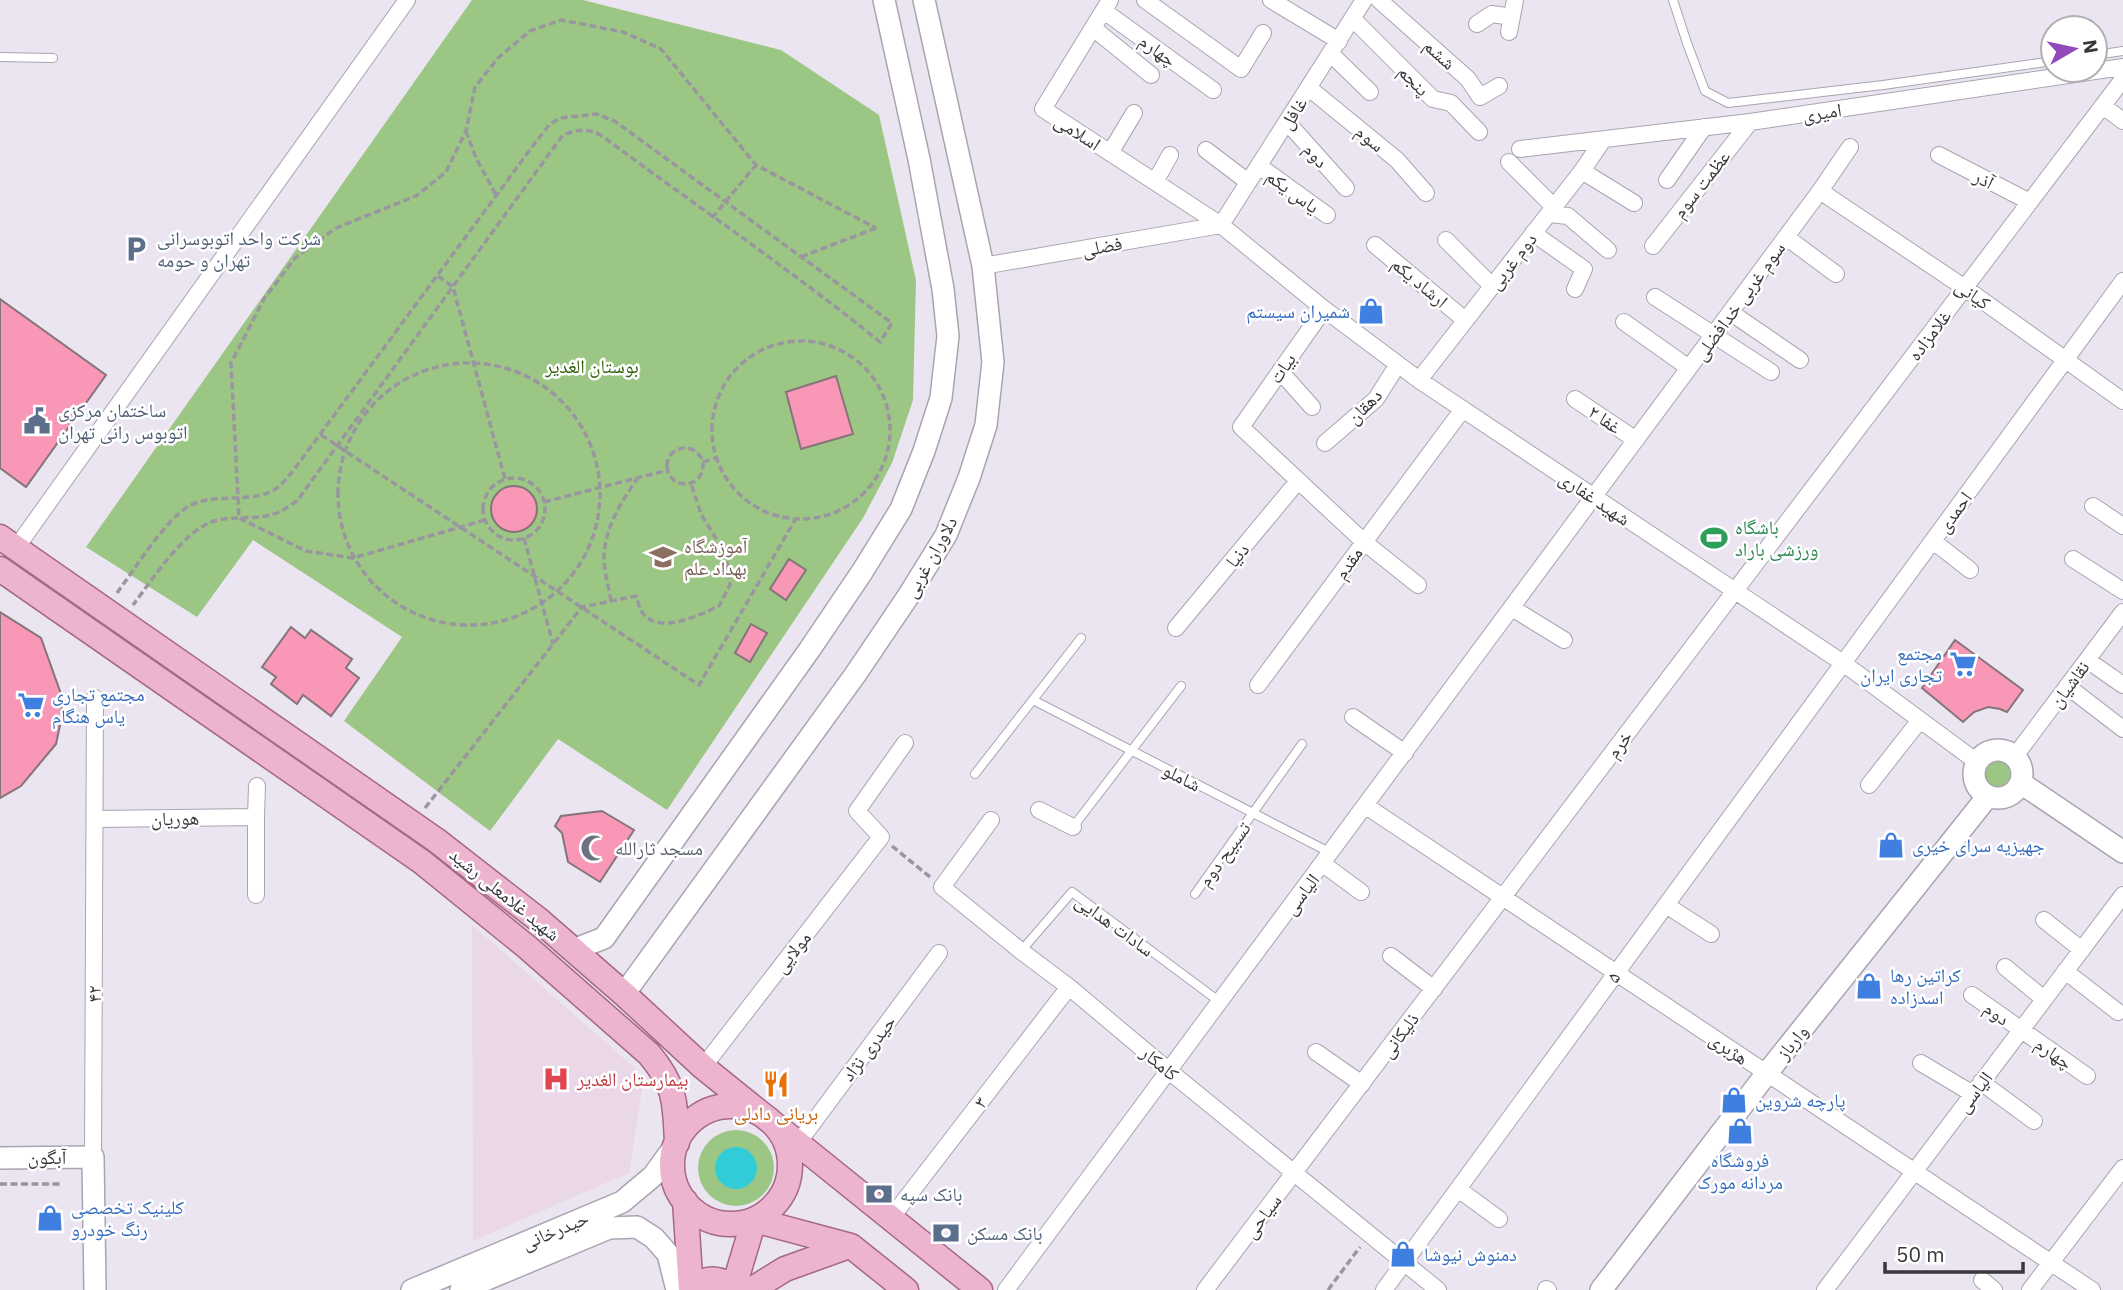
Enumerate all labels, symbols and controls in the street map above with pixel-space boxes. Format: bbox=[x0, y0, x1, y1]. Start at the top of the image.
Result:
north arrow bbox=[2039, 14, 2109, 84]
street label: چهارم bbox=[1133, 28, 1182, 73]
street label: ششم bbox=[1418, 33, 1461, 75]
text: N bbox=[2078, 38, 2104, 55]
street label: پنجم bbox=[1393, 59, 1435, 101]
street label: غافل bbox=[1274, 92, 1312, 134]
street label: امیری bbox=[1801, 97, 1843, 127]
street label: اسلامی bbox=[1050, 108, 1106, 156]
street label: سوم bbox=[1349, 119, 1389, 159]
street label: دوم bbox=[1297, 137, 1334, 174]
street label: عظمت سوم bbox=[1667, 145, 1737, 224]
street label: آذر bbox=[1969, 163, 1999, 195]
street label: یاس یکم bbox=[1261, 164, 1325, 219]
place label: شرکت واحد اتوبوسرانی تهران و حومه bbox=[157, 226, 321, 272]
street label: دوم غربی bbox=[1482, 227, 1543, 296]
street label: فضلی bbox=[1080, 231, 1124, 261]
parking icon: شرکت واحد اتوبوسرانی تهران و حومه bbox=[121, 234, 151, 264]
street label: سوم غربی خدافضلی bbox=[1688, 237, 1792, 366]
street label: ارشاد یکم bbox=[1386, 251, 1453, 313]
street label: کیانی bbox=[1951, 273, 1995, 315]
shop icon: شمیران سیستم bbox=[1356, 296, 1386, 326]
place label: شمیران سیستم bbox=[1246, 299, 1350, 324]
street label: غلامزاده bbox=[1902, 304, 1956, 365]
street label: بیات bbox=[1263, 348, 1301, 388]
park label: بوستان الغدیر bbox=[544, 354, 639, 378]
street label: دهقان bbox=[1341, 383, 1387, 429]
place label: ساختمان مرکزی اتوبوس رانی تهران bbox=[58, 398, 188, 444]
street label: غفا ۲ bbox=[1584, 399, 1626, 439]
public building icon: ساختمان مرکزی اتوبوس رانی تهران bbox=[22, 406, 52, 436]
street label: شهید غفاری bbox=[1555, 465, 1635, 531]
street label: احمدی bbox=[1931, 487, 1977, 537]
street label: دلاوران غربی bbox=[898, 512, 962, 602]
place label: باشگاه ورزشی باراد bbox=[1735, 515, 1818, 561]
sports icon: باشگاه ورزشی باراد bbox=[1699, 523, 1729, 553]
place label: آموزشگاه بهداد علم bbox=[684, 534, 748, 581]
street label: دنیا bbox=[1220, 538, 1254, 572]
school or university icon: آموزشگاه بهداد علم bbox=[648, 542, 678, 572]
street label: مقدم bbox=[1328, 542, 1369, 585]
place label: مجتمع تجاری ایران bbox=[1860, 641, 1942, 687]
supermarket icon: مجتمع تجاری ایران bbox=[1948, 649, 1978, 679]
street label: نقاشیان bbox=[2044, 656, 2094, 712]
place label: مجتمع تجاری یاس هنگام bbox=[52, 682, 145, 730]
supermarket icon: مجتمع تجاری یاس هنگام bbox=[16, 690, 46, 720]
street label: خرم bbox=[1601, 725, 1639, 764]
street label: شاملو bbox=[1159, 757, 1205, 797]
street label: هوریان bbox=[151, 806, 199, 830]
street label: تسبیح دوم bbox=[1192, 816, 1258, 892]
shop icon: جهیزیه سرای خیری bbox=[1876, 830, 1906, 860]
mosque icon: مسجد ثارالله bbox=[579, 833, 609, 863]
place label: جهیزیه سرای خیری bbox=[1912, 833, 2045, 857]
place label: مسجد ثارالله bbox=[615, 836, 703, 860]
street label: شهید غلامعلی رشید bbox=[445, 842, 565, 946]
street label: الیاسی bbox=[1278, 869, 1324, 919]
street label: سادات هدایی bbox=[1071, 888, 1159, 962]
street label: مولایی bbox=[768, 926, 816, 978]
place label: کراتین رها اسدزاده bbox=[1890, 963, 1961, 1009]
street label: ۵ bbox=[1601, 966, 1625, 988]
shop icon: کراتین رها اسدزاده bbox=[1854, 971, 1884, 1001]
street label: ۴۲ bbox=[82, 985, 106, 1003]
street label: دوم bbox=[1978, 996, 2015, 1032]
street label: ذلیکانی bbox=[1374, 1007, 1424, 1062]
street label: حیدری نژاد bbox=[835, 1010, 901, 1086]
street label: وارباز bbox=[1770, 1020, 1813, 1065]
street label: هژبری bbox=[1705, 1026, 1753, 1070]
street label: چهارم bbox=[2029, 1031, 2078, 1076]
street label: کامکار bbox=[1135, 1040, 1184, 1086]
hospital icon: بیمارستان الغدیر bbox=[541, 1064, 571, 1094]
place label: بیمارستان الغدیر bbox=[576, 1067, 688, 1091]
street label: الیاسی bbox=[1951, 1067, 1997, 1117]
restaurant icon: بریانی دادلی bbox=[761, 1069, 791, 1099]
shop icon: پارچه شروین bbox=[1719, 1085, 1749, 1115]
place label: پارچه شروین bbox=[1755, 1088, 1846, 1112]
street label: ۳ bbox=[968, 1091, 992, 1113]
place label: بریانی دادلی bbox=[734, 1101, 818, 1125]
shop icon: فروشگاه مردانه مورک bbox=[1725, 1116, 1755, 1146]
street label: آبگون bbox=[28, 1145, 67, 1169]
place label: فروشگاه مردانه مورک bbox=[1697, 1148, 1783, 1194]
bank icon: بانک سپه bbox=[864, 1179, 894, 1209]
place label: بانک سپه bbox=[900, 1182, 962, 1206]
street label: سیاحی bbox=[1238, 1189, 1286, 1243]
place label: کلینیک تخصصی رنگ خودرو bbox=[71, 1195, 184, 1241]
shop icon: کلینیک تخصصی رنگ خودرو bbox=[35, 1203, 65, 1233]
street label: حیدرخانی bbox=[518, 1205, 592, 1255]
bank icon: بانک مسکن bbox=[931, 1218, 961, 1248]
place label: بانک مسکن bbox=[967, 1221, 1043, 1245]
scale bar bbox=[1885, 1230, 2023, 1274]
shop icon: دمنوش نیوشا bbox=[1388, 1239, 1418, 1269]
text: 50 m bbox=[1896, 1240, 1945, 1268]
place label: دمنوش نیوشا bbox=[1424, 1242, 1517, 1266]

